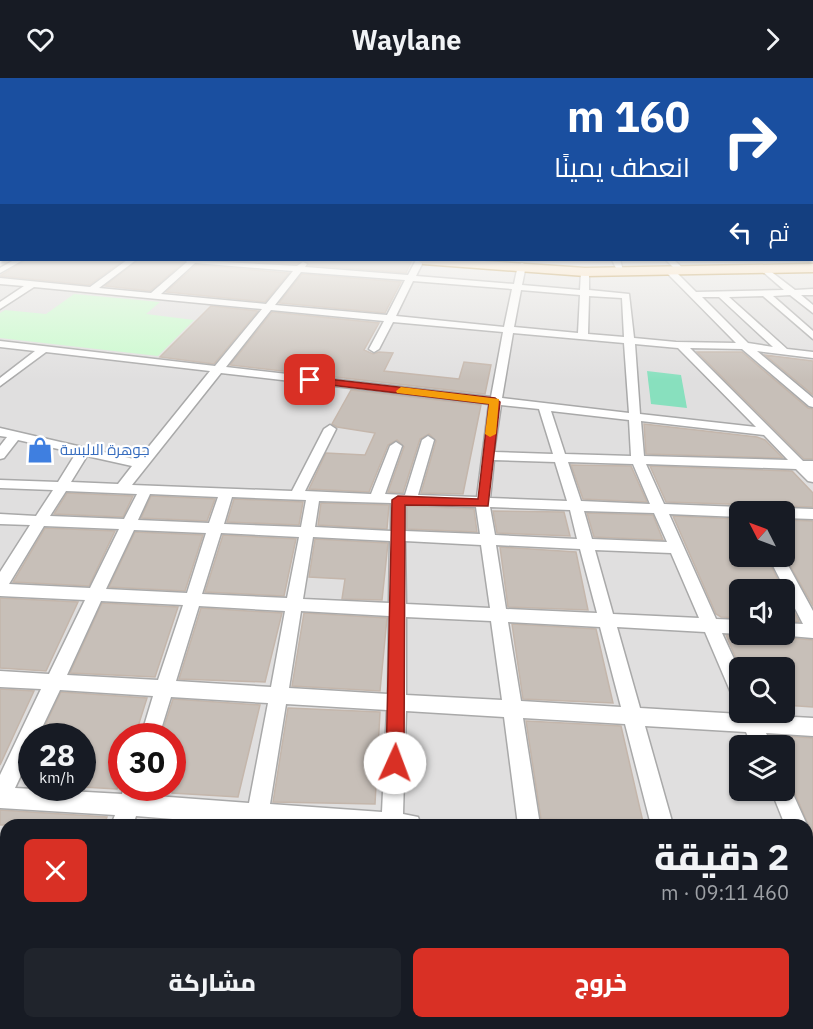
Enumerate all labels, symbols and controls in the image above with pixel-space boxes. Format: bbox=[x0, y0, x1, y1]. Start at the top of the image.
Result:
text: Waylane bbox=[352, 22, 461, 57]
icon: heart bbox=[24, 23, 57, 56]
icon: forward bbox=[756, 23, 789, 56]
text: 160 m bbox=[567, 89, 690, 144]
icon: right bbox=[711, 102, 789, 180]
text: انعطف يمينًا bbox=[554, 149, 690, 184]
icon: left bbox=[724, 216, 757, 249]
text: ثم bbox=[769, 218, 789, 247]
pin bbox=[284, 354, 335, 405]
icon: arrive bbox=[293, 363, 326, 396]
shop icon: جوهرة الالبسة bbox=[25, 435, 55, 465]
place label: جوهرة الالبسة bbox=[60, 440, 150, 459]
north arrow bbox=[729, 501, 795, 567]
map controls bbox=[729, 501, 795, 801]
button: sound bbox=[729, 579, 795, 645]
button: search bbox=[729, 657, 795, 723]
speed limit sign: 30 bbox=[108, 723, 186, 801]
position arrow bbox=[363, 731, 427, 795]
text: 28 bbox=[39, 735, 75, 774]
button: layers bbox=[729, 735, 795, 801]
text: km/h bbox=[39, 768, 75, 787]
text: 2 دقيقة bbox=[654, 833, 789, 880]
button: close bbox=[24, 839, 87, 902]
text: 460 m · 09:11 bbox=[661, 879, 789, 906]
button: مشاركة bbox=[24, 948, 401, 1017]
button: خروج bbox=[413, 948, 789, 1017]

